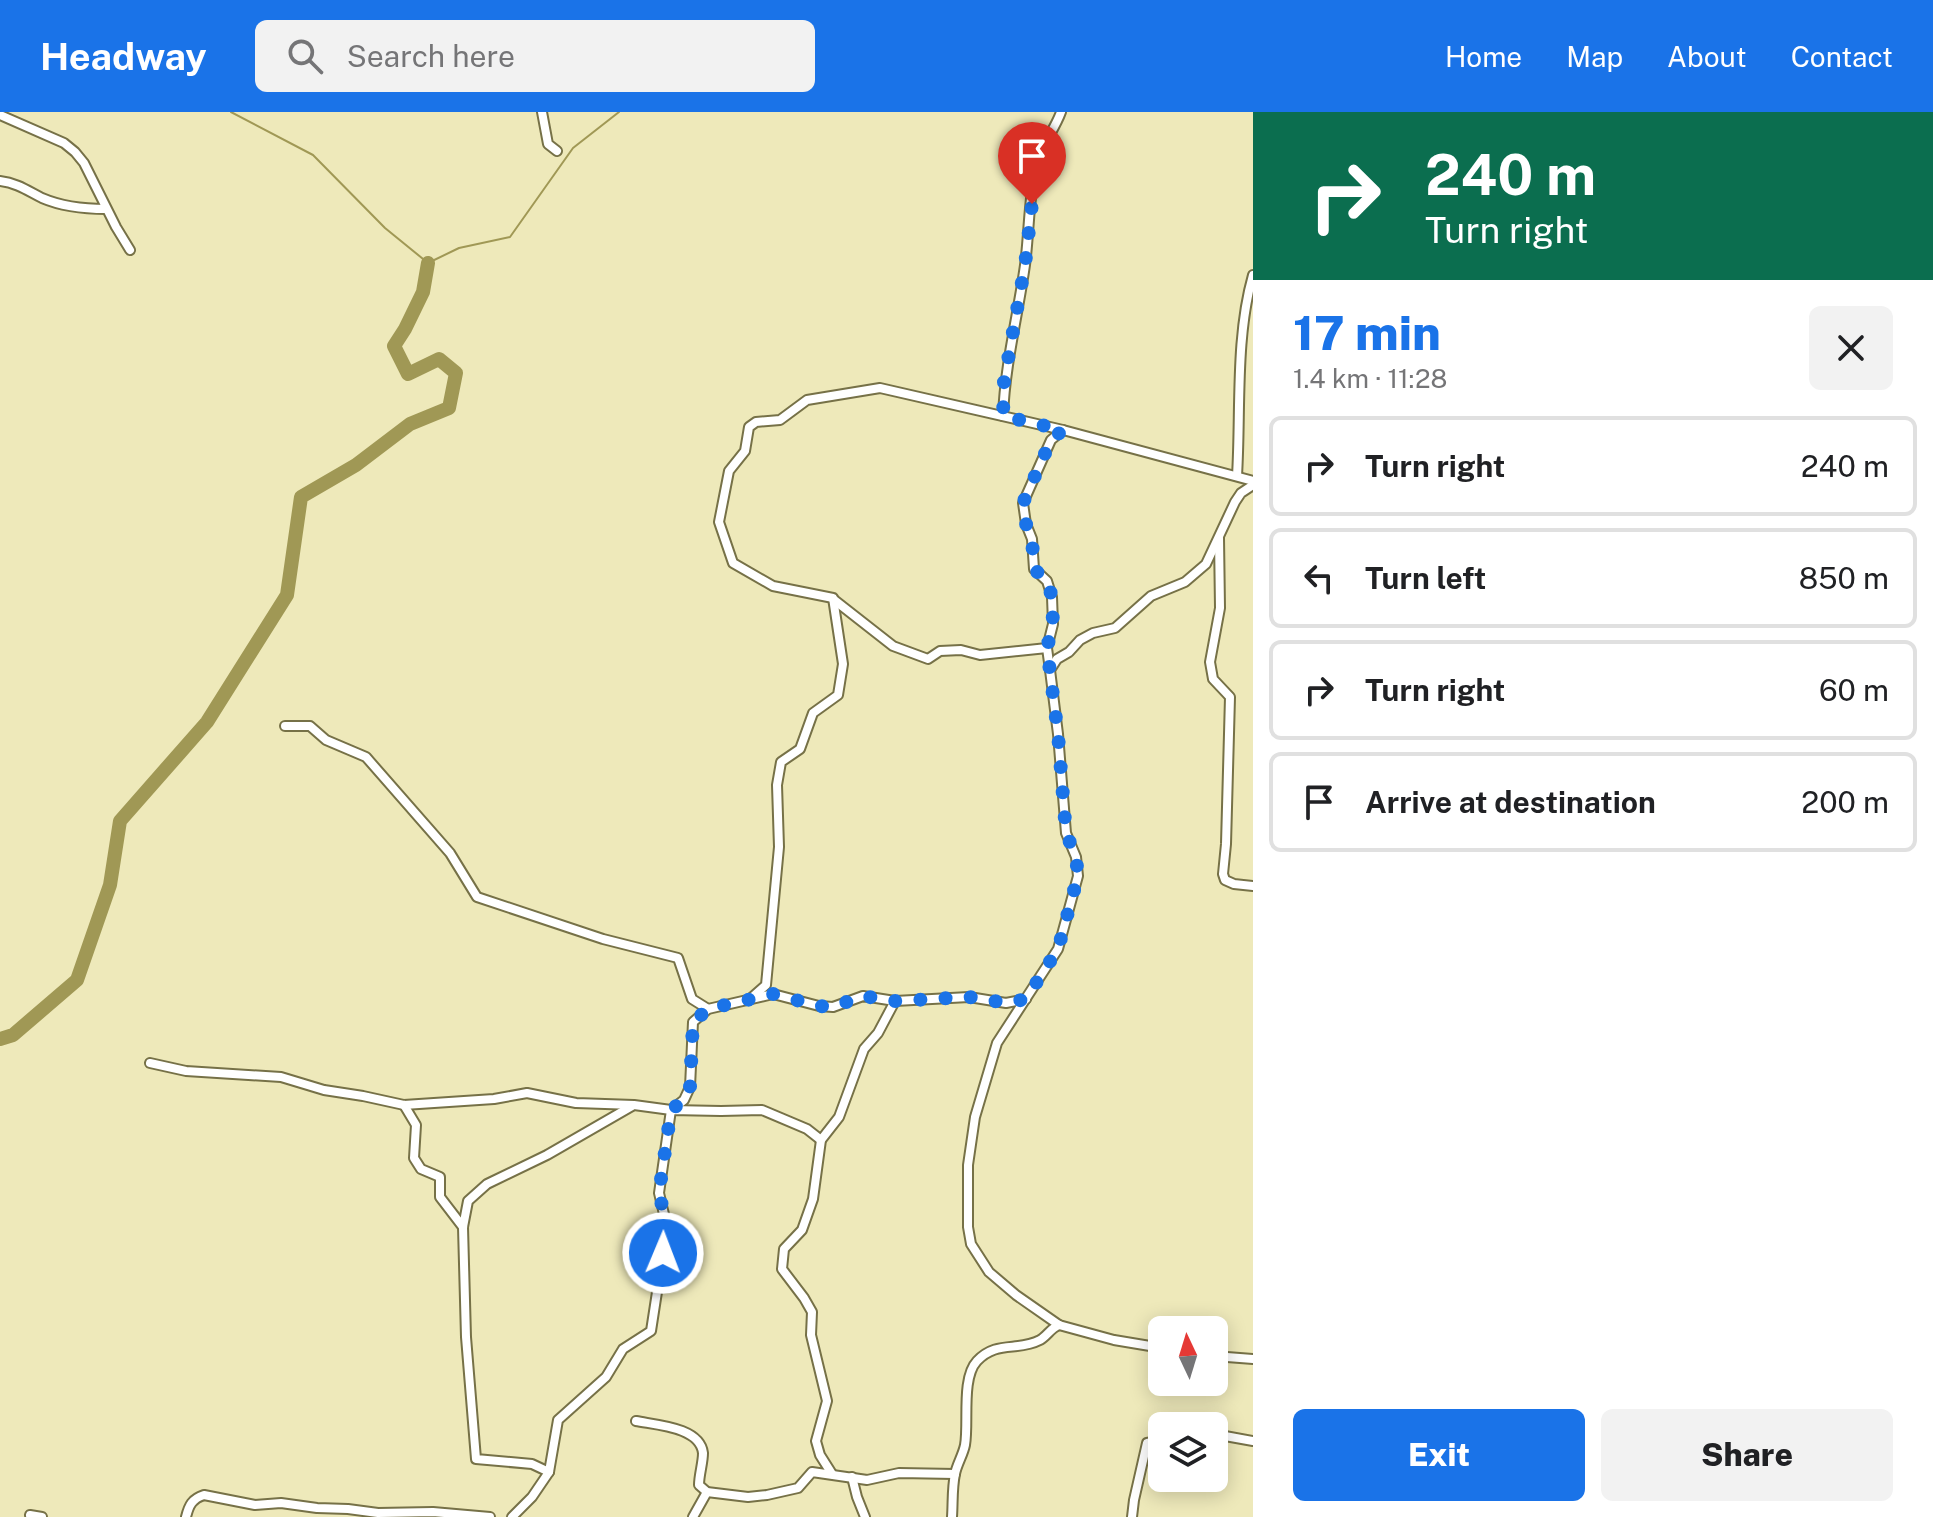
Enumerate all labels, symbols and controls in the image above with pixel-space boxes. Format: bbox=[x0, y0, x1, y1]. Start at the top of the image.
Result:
search box bbox=[255, 20, 815, 92]
text: Headway bbox=[40, 34, 207, 79]
icon: search bbox=[283, 34, 327, 78]
text: Search here bbox=[347, 38, 515, 74]
text: Home bbox=[1445, 40, 1522, 73]
text: Map bbox=[1566, 40, 1623, 73]
text: About bbox=[1667, 40, 1747, 73]
text: Contact bbox=[1791, 40, 1893, 73]
pin bbox=[998, 122, 1066, 204]
icon: arrive bbox=[1010, 134, 1054, 178]
text: 240 m bbox=[1425, 142, 1596, 208]
icon: right bbox=[1293, 144, 1397, 248]
text: Turn right bbox=[1425, 209, 1588, 251]
text: 17 min bbox=[1293, 304, 1441, 361]
button: close bbox=[1809, 306, 1893, 390]
text: 1.4 km · 11:28 bbox=[1293, 363, 1447, 394]
icon: right bbox=[1297, 444, 1341, 488]
text: Turn right bbox=[1365, 448, 1505, 484]
text: 240 m bbox=[1801, 448, 1889, 484]
icon: left bbox=[1297, 556, 1341, 600]
text: Turn left bbox=[1365, 560, 1486, 596]
text: 850 m bbox=[1799, 560, 1889, 596]
icon: right bbox=[1297, 668, 1341, 712]
text: Turn right bbox=[1365, 672, 1505, 708]
text: 60 m bbox=[1819, 672, 1889, 708]
icon: arrive bbox=[1297, 780, 1341, 824]
text: Arrive at destination bbox=[1365, 784, 1656, 820]
text: 200 m bbox=[1801, 784, 1889, 820]
position arrow bbox=[621, 1211, 705, 1295]
north arrow bbox=[1148, 1316, 1228, 1396]
map controls bbox=[1148, 1316, 1228, 1492]
button: Exit bbox=[1293, 1409, 1585, 1501]
button: Share bbox=[1601, 1409, 1893, 1501]
button: layers bbox=[1148, 1412, 1228, 1492]

